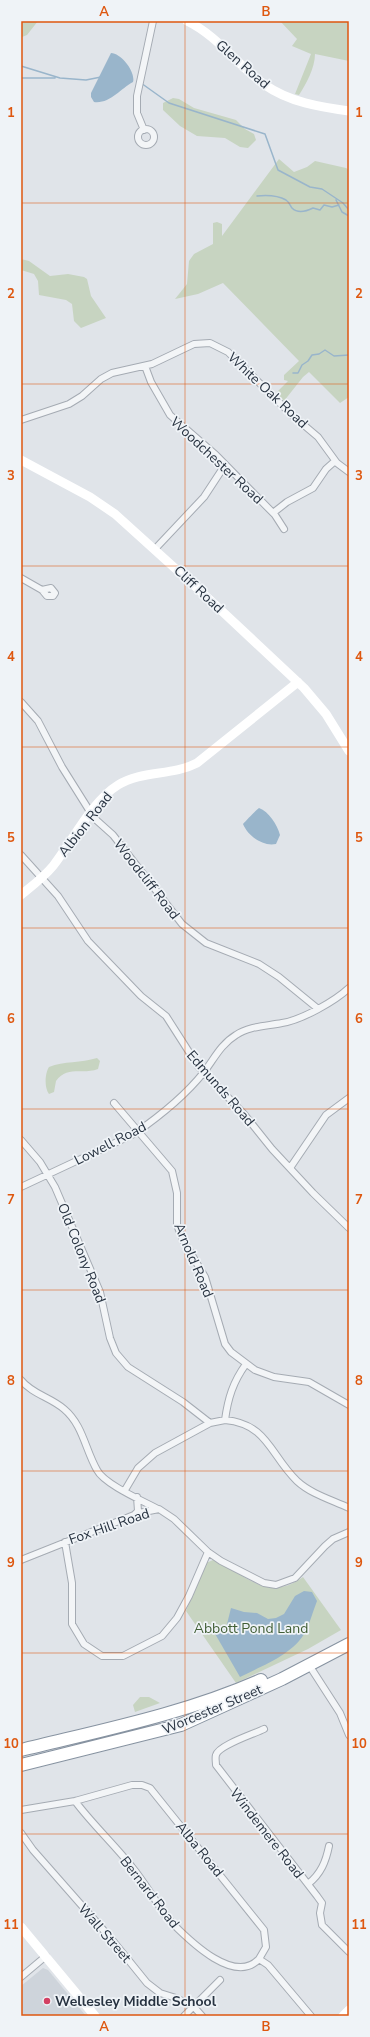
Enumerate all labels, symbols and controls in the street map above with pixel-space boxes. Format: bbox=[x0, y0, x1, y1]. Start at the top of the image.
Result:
text: A bbox=[99, 3, 109, 21]
text: B bbox=[262, 3, 271, 21]
street label: Glen Road bbox=[212, 36, 274, 93]
text: 1 bbox=[7, 104, 15, 122]
text: 1 bbox=[355, 104, 363, 122]
text: 2 bbox=[7, 285, 15, 303]
text: 2 bbox=[355, 285, 363, 303]
street label: White Oak Road bbox=[223, 348, 312, 433]
street label: Woodchester Road bbox=[166, 412, 267, 508]
text: 3 bbox=[7, 467, 15, 485]
text: 3 bbox=[355, 467, 363, 485]
street label: Cliff Road bbox=[169, 561, 228, 617]
text: 4 bbox=[7, 648, 15, 666]
text: 4 bbox=[355, 648, 363, 666]
street label: Albion Road bbox=[54, 788, 117, 861]
text: 5 bbox=[7, 829, 15, 847]
text: 5 bbox=[355, 829, 363, 847]
street label: Woodcliff Road bbox=[109, 835, 184, 924]
text: 6 bbox=[7, 1010, 15, 1028]
text: 6 bbox=[355, 1010, 363, 1028]
street label: Edmunds Road bbox=[182, 1046, 259, 1130]
street label: Lowell Road bbox=[71, 1117, 150, 1170]
text: 7 bbox=[7, 1191, 15, 1209]
text: 7 bbox=[355, 1191, 363, 1209]
street label: Old Colony Road bbox=[53, 1200, 110, 1306]
street label: Arnold Road bbox=[169, 1220, 218, 1300]
text: 8 bbox=[7, 1372, 15, 1390]
text: 8 bbox=[355, 1372, 363, 1390]
street label: Fox Hill Road bbox=[66, 1504, 152, 1549]
text: 9 bbox=[7, 1554, 15, 1572]
text: 9 bbox=[355, 1554, 363, 1572]
park label: Abbott Pond Land bbox=[194, 1619, 308, 1638]
street label: Worcester Street bbox=[159, 1680, 265, 1739]
text: 10 bbox=[3, 1735, 19, 1753]
text: 10 bbox=[351, 1735, 367, 1753]
street label: Windemere Road bbox=[225, 1784, 308, 1883]
street label: Alba Road bbox=[171, 1818, 228, 1881]
street label: Bernard Road bbox=[115, 1852, 184, 1932]
street label: Wall Street bbox=[74, 1900, 136, 1967]
text: 11 bbox=[3, 1916, 19, 1934]
text: 11 bbox=[351, 1916, 367, 1934]
place label: Wellesley Middle School bbox=[55, 1992, 217, 2011]
marker: Wellesley Middle School bbox=[42, 1996, 52, 2006]
text: A bbox=[99, 2018, 109, 2036]
text: B bbox=[262, 2018, 271, 2036]

